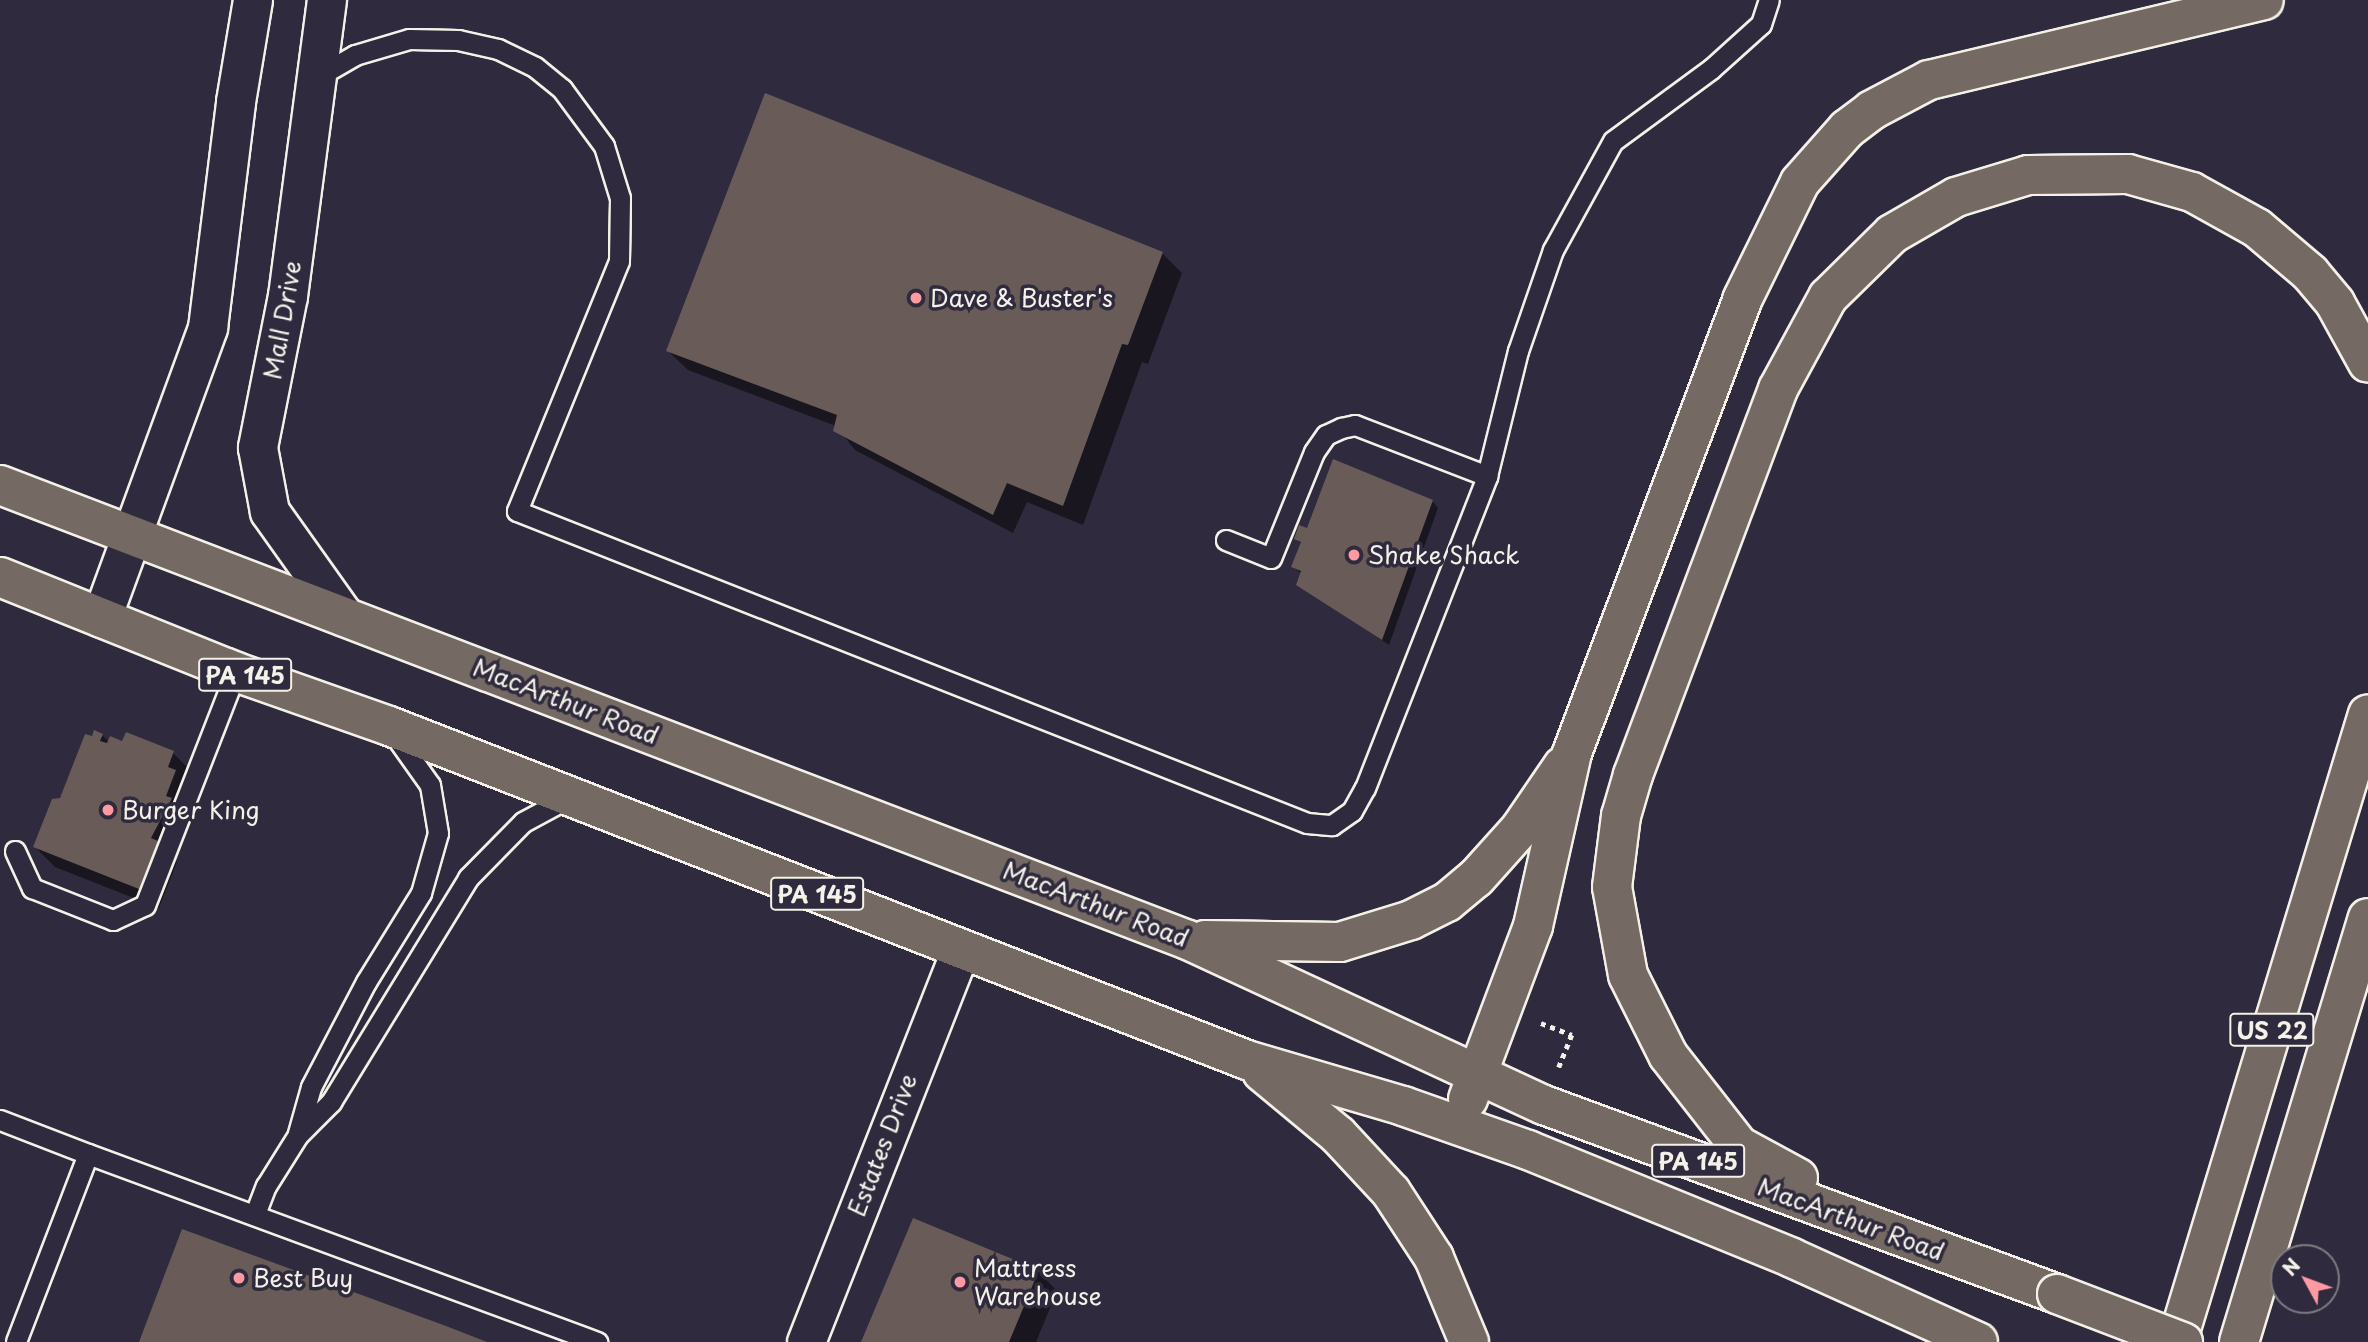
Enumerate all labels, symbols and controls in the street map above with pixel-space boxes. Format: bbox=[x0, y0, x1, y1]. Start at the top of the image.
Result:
street label: Mall Drive bbox=[257, 258, 307, 382]
place label: Dave & Buster's bbox=[930, 284, 1114, 312]
marker: Dave & Buster's bbox=[908, 290, 924, 306]
place label: Shake Shack bbox=[1368, 541, 1519, 569]
marker: Shake Shack bbox=[1346, 547, 1362, 563]
street label: MacArthur Road bbox=[469, 652, 663, 750]
road number: PA 145 bbox=[198, 656, 292, 694]
place label: Burger King bbox=[122, 796, 259, 824]
marker: Burger King bbox=[100, 802, 116, 818]
street label: MacArthur Road bbox=[999, 855, 1193, 953]
road number: PA 145 bbox=[770, 874, 864, 914]
road number: US 22 bbox=[2228, 1010, 2316, 1050]
street label: Estates Drive bbox=[841, 1069, 923, 1221]
road number: PA 145 bbox=[1651, 1142, 1745, 1180]
street label: MacArthur Road bbox=[1754, 1172, 1948, 1266]
north arrow bbox=[2270, 1244, 2340, 1314]
text: N bbox=[2275, 1252, 2306, 1281]
place label: Mattress Warehouse bbox=[974, 1254, 1102, 1310]
place label: Best Buy bbox=[253, 1264, 354, 1292]
marker: Best Buy bbox=[231, 1270, 247, 1286]
marker: Mattress Warehouse bbox=[952, 1274, 968, 1290]

